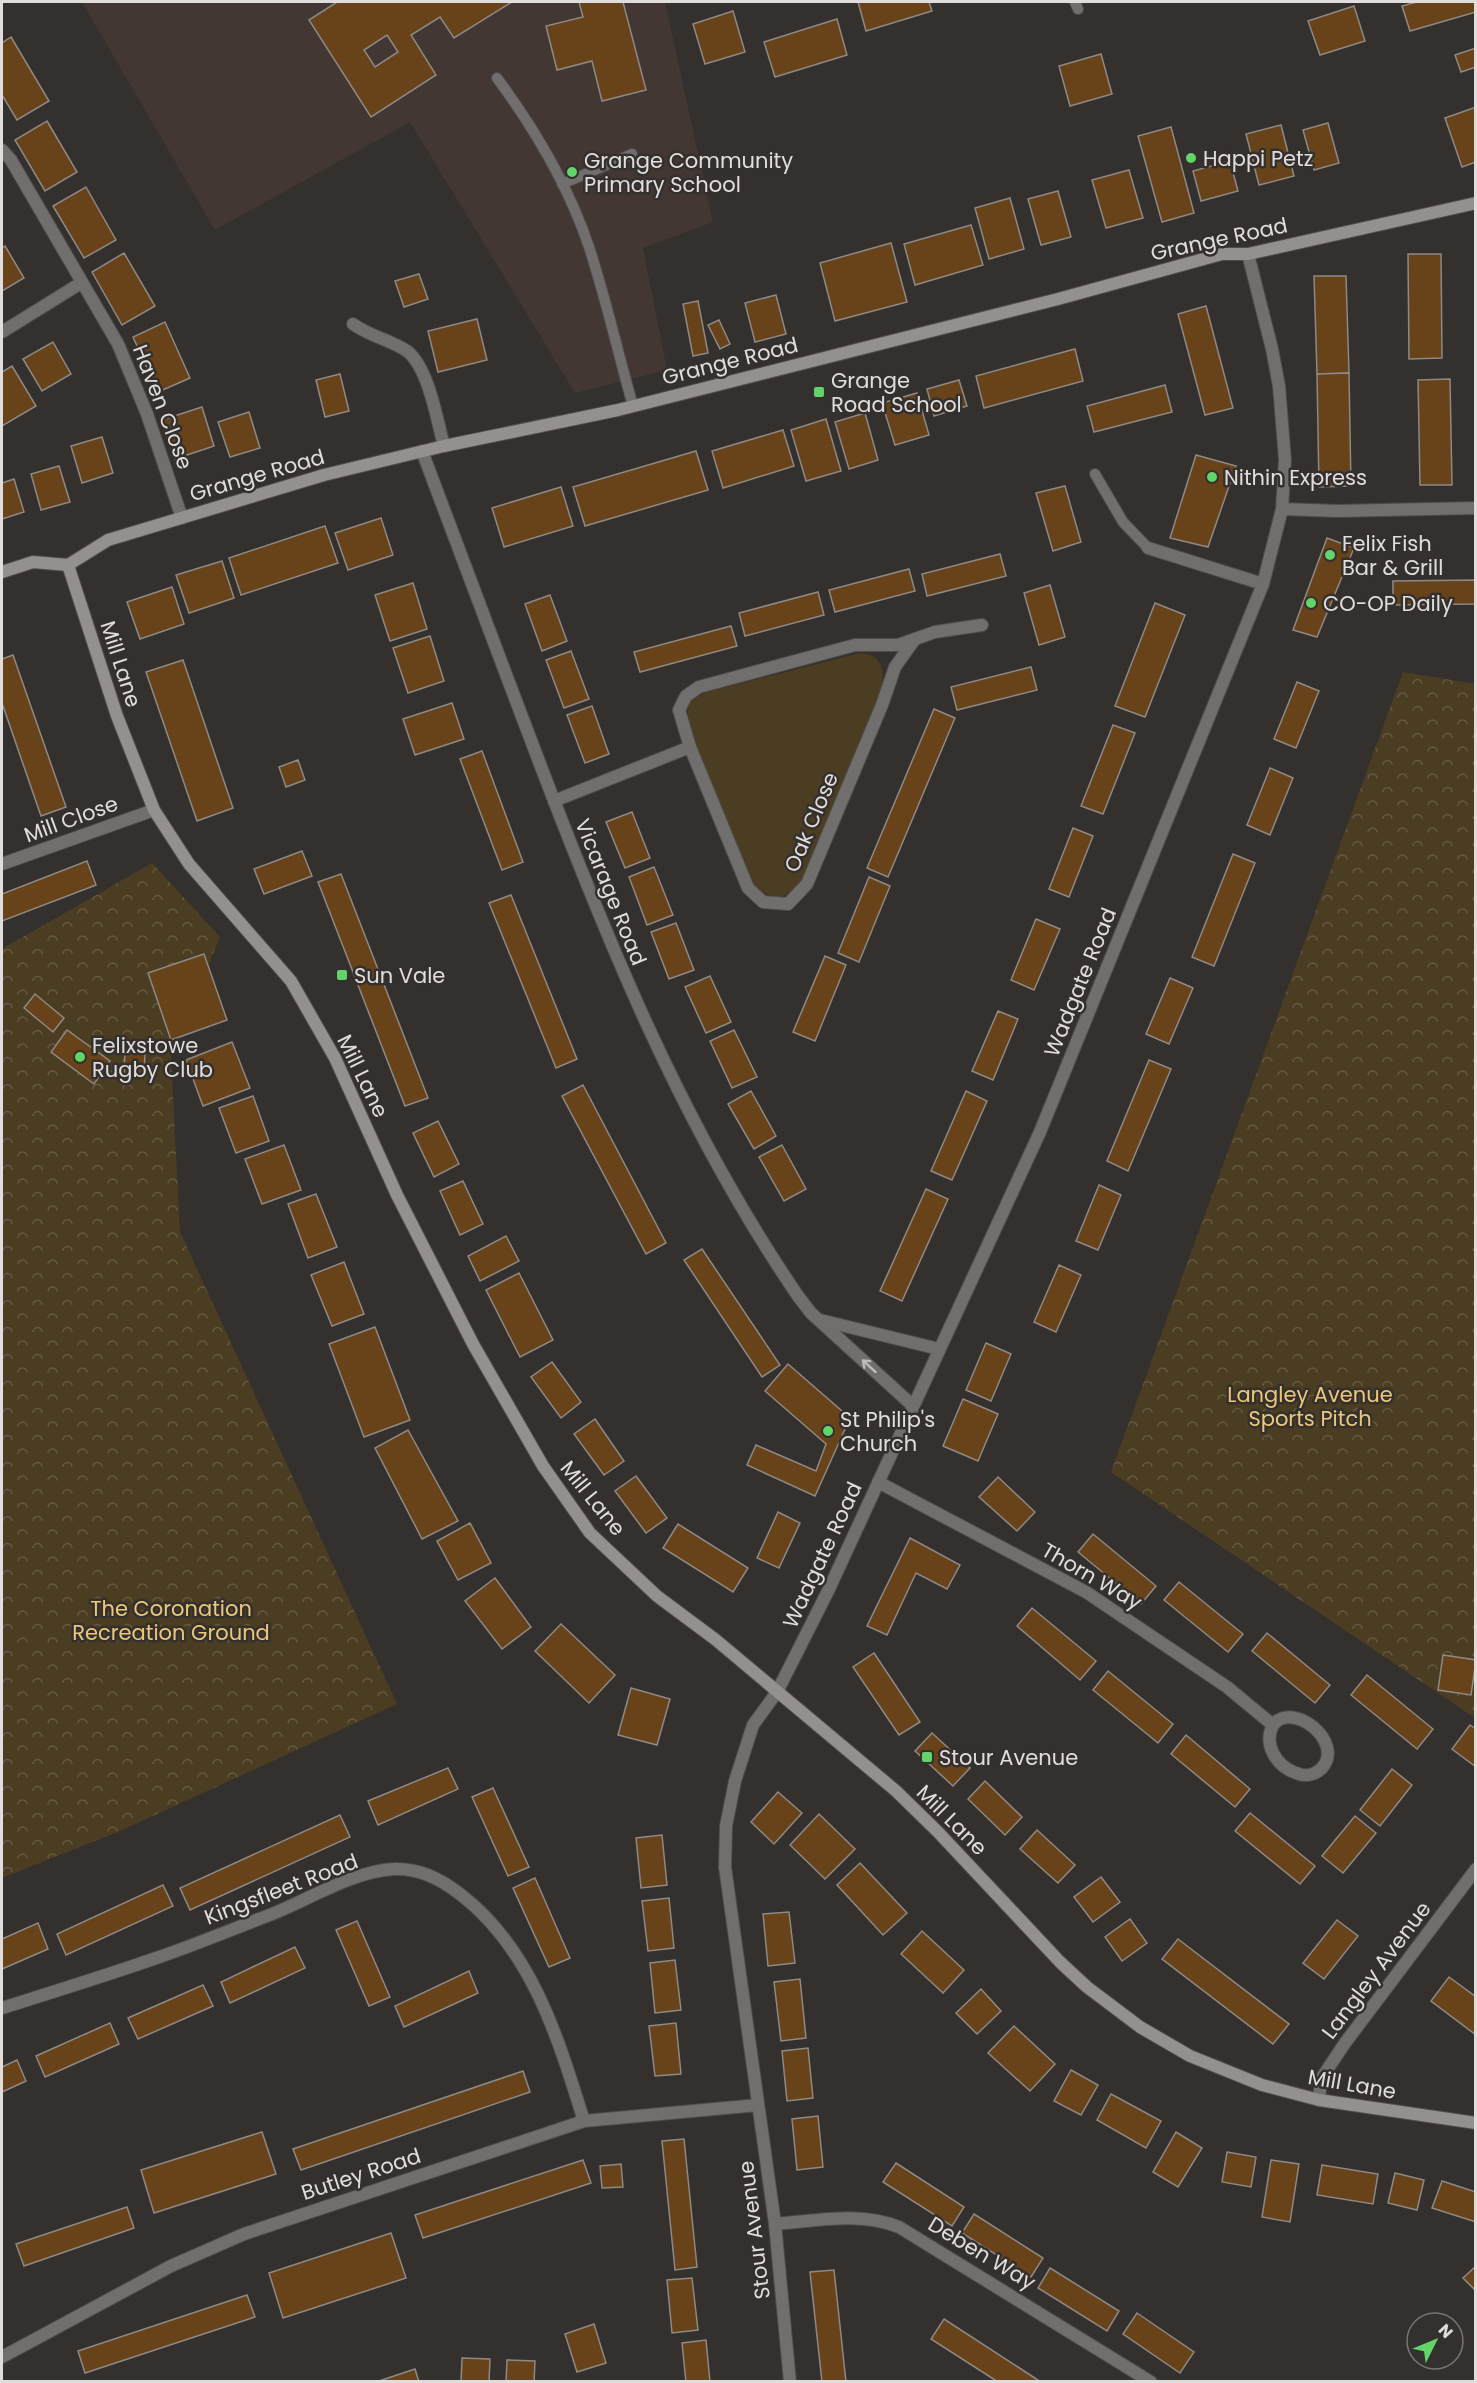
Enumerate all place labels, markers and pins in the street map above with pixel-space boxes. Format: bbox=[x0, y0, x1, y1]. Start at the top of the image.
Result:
place label: Happi Petz bbox=[1203, 144, 1313, 173]
place label: Grange Community Primary School bbox=[584, 146, 793, 199]
marker: Happi Petz bbox=[1184, 151, 1198, 165]
marker: Grange Community Primary School bbox=[565, 165, 579, 179]
place label: Grange Road School bbox=[831, 366, 962, 419]
marker: Grange Road School bbox=[812, 385, 826, 399]
place label: Nithin Express bbox=[1224, 463, 1367, 492]
marker: Nithin Express bbox=[1205, 470, 1219, 484]
place label: Felix Fish Bar & Grill bbox=[1342, 529, 1443, 582]
marker: Felix Fish Bar & Grill bbox=[1323, 548, 1337, 562]
place label: CO-OP Daily bbox=[1323, 589, 1453, 618]
marker: CO-OP Daily bbox=[1304, 596, 1318, 610]
place label: Sun Vale bbox=[354, 961, 445, 990]
marker: Sun Vale bbox=[335, 968, 349, 982]
place label: Felixstowe Rugby Club bbox=[92, 1031, 213, 1084]
marker: Felixstowe Rugby Club bbox=[73, 1050, 87, 1064]
place label: St Philip's Church bbox=[840, 1405, 935, 1458]
marker: St Philip's Church bbox=[821, 1424, 835, 1438]
place label: Stour Avenue bbox=[939, 1743, 1078, 1772]
marker: Stour Avenue bbox=[920, 1750, 934, 1764]

